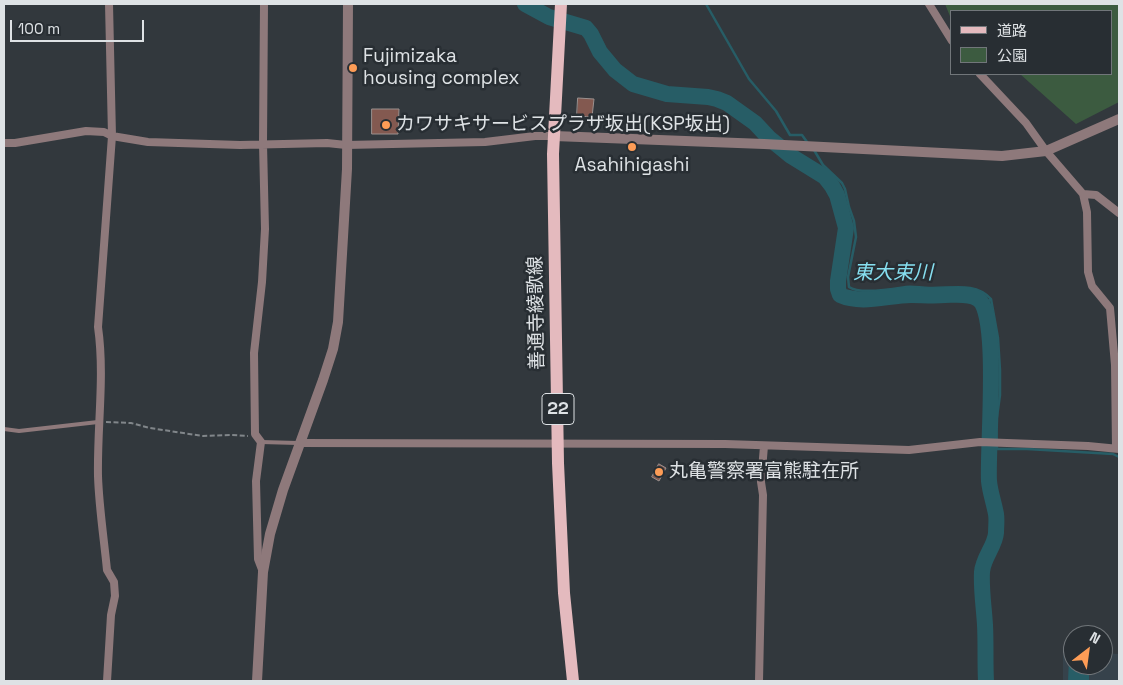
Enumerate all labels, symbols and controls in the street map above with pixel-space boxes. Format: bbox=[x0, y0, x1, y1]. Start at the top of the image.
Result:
scale bar bbox=[12, 10, 146, 42]
legend bbox=[950, 10, 1113, 75]
text: 100 m bbox=[18, 19, 60, 38]
text: 道路 bbox=[997, 21, 1027, 40]
place label: Fujimizaka housing complex bbox=[363, 46, 520, 90]
text: 公園 bbox=[997, 46, 1027, 65]
marker: Fujimizaka housing complex bbox=[347, 62, 359, 74]
place label: カワサキサービスプラザ坂出(KSP坂出) bbox=[396, 114, 730, 136]
marker: カワサキサービスプラザ坂出(KSP坂出) bbox=[380, 119, 392, 131]
marker: Asahihigashi bbox=[626, 141, 638, 153]
place label: Asahihigashi bbox=[575, 155, 689, 177]
street label: 善通寺綾歌線 bbox=[525, 256, 549, 370]
water label: 東大束川 bbox=[853, 262, 933, 286]
road number: 22 bbox=[542, 394, 574, 424]
place label: 丸亀警察署富熊駐在所 bbox=[669, 461, 859, 483]
marker: 丸亀警察署富熊駐在所 bbox=[653, 466, 665, 478]
north arrow bbox=[1063, 625, 1113, 675]
text: N bbox=[1086, 628, 1104, 648]

